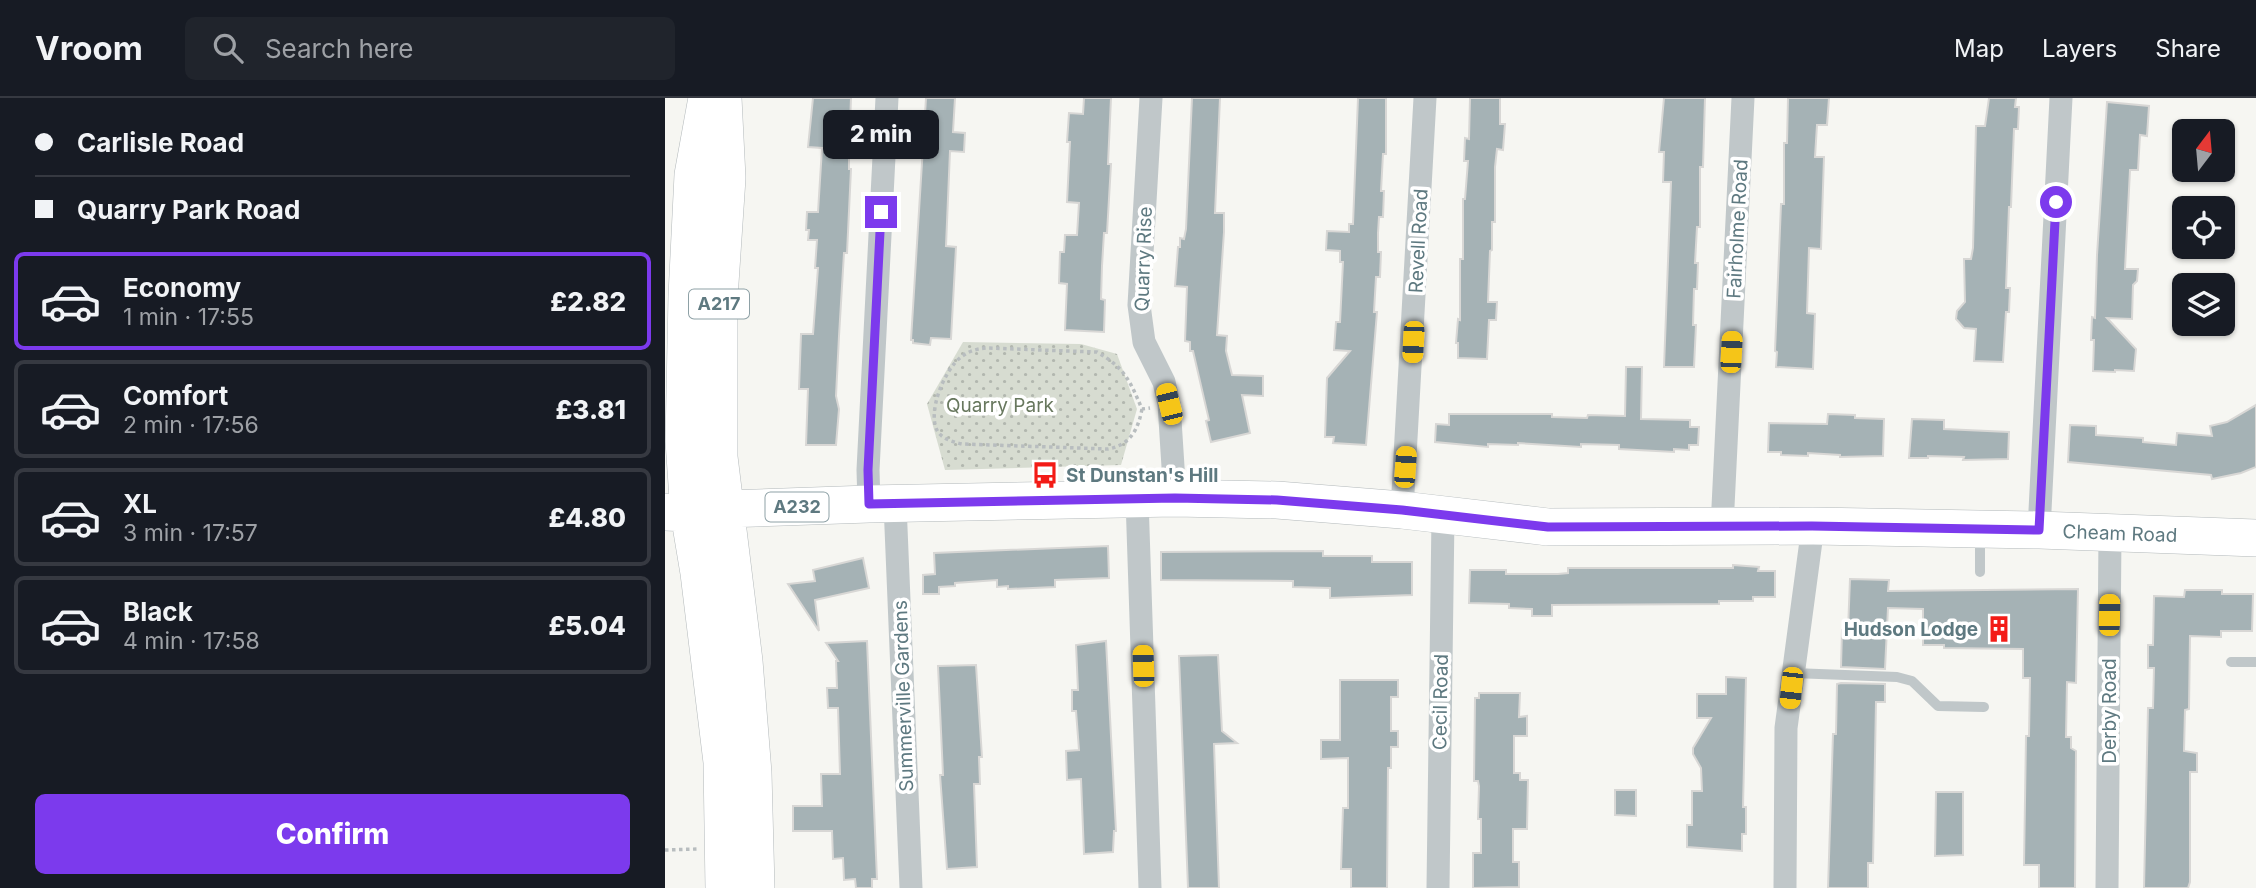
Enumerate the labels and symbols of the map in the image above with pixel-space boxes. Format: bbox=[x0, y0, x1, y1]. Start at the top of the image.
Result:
callout: 2 min bbox=[823, 110, 939, 159]
north arrow bbox=[2172, 119, 2235, 182]
street label: Fairholme Road bbox=[1722, 159, 1753, 299]
route start bbox=[2040, 186, 2072, 218]
street label: Revell Road bbox=[1404, 188, 1433, 294]
route end bbox=[865, 196, 897, 228]
street label: Quarry Rise bbox=[1130, 206, 1157, 312]
road number: A217 bbox=[689, 289, 749, 318]
car bbox=[1402, 320, 1425, 364]
car bbox=[1720, 330, 1743, 374]
car bbox=[1154, 381, 1185, 427]
park label: Quarry Park bbox=[946, 394, 1055, 417]
car bbox=[1394, 445, 1417, 489]
bus stop icon: St Dunstan's Hill bbox=[1030, 460, 1060, 490]
place label: St Dunstan's Hill bbox=[1066, 464, 1219, 487]
road number: A232 bbox=[765, 492, 829, 522]
street label: Cheam Road bbox=[2062, 520, 2178, 547]
car bbox=[2099, 594, 2120, 636]
street label: Summerville Gardens bbox=[889, 600, 918, 792]
building icon: Hudson Lodge bbox=[1984, 614, 2014, 644]
place label: Hudson Lodge bbox=[1844, 618, 1978, 641]
car bbox=[1132, 645, 1155, 687]
street label: Cecil Road bbox=[1428, 654, 1453, 750]
street label: Derby Road bbox=[2098, 658, 2121, 764]
car bbox=[1779, 666, 1804, 710]

